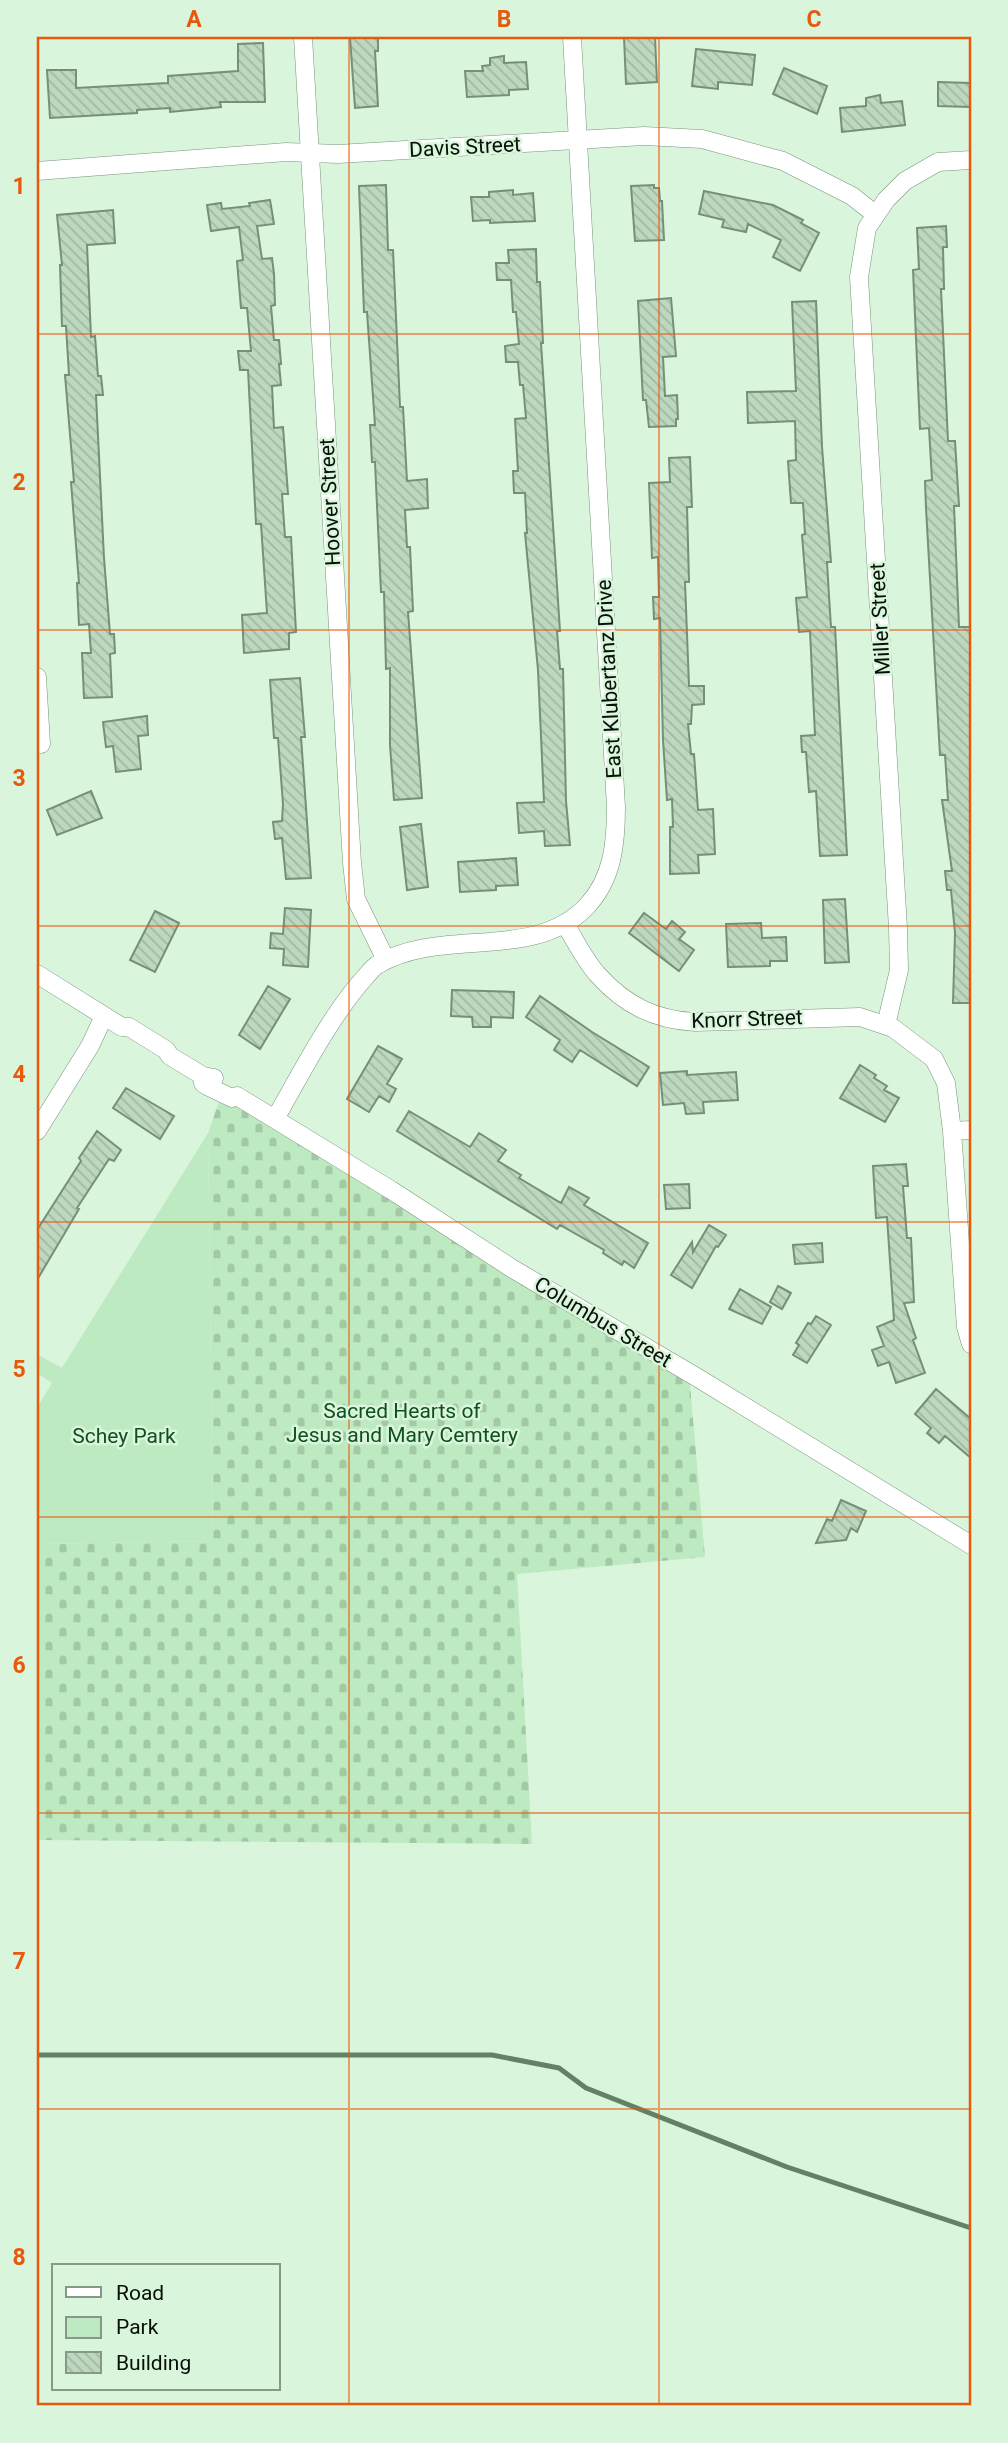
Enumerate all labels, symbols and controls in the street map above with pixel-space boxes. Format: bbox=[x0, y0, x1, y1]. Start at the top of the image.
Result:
text: A bbox=[186, 6, 202, 33]
text: B bbox=[497, 6, 511, 33]
text: C bbox=[806, 6, 822, 33]
street label: Davis Street bbox=[409, 132, 522, 162]
text: 1 bbox=[12, 173, 26, 200]
street label: Hoover Street bbox=[315, 437, 345, 566]
text: 2 bbox=[12, 469, 26, 496]
street label: Miller Street bbox=[865, 562, 895, 676]
street label: East Klubertanz Drive bbox=[592, 579, 626, 779]
text: 3 bbox=[12, 765, 26, 792]
street label: Knorr Street bbox=[691, 1005, 803, 1033]
text: 4 bbox=[12, 1061, 26, 1088]
street label: Columbus Street bbox=[530, 1272, 676, 1372]
text: 5 bbox=[12, 1356, 26, 1383]
park label: Sacred Hearts of Jesus and Mary Cemtery bbox=[286, 1399, 518, 1447]
park label: Schey Park bbox=[72, 1424, 176, 1448]
text: 6 bbox=[12, 1652, 26, 1679]
text: 7 bbox=[12, 1948, 26, 1975]
text: 8 bbox=[12, 2244, 26, 2271]
legend bbox=[52, 2264, 280, 2390]
text: Road bbox=[116, 2281, 164, 2305]
text: Park bbox=[116, 2315, 159, 2339]
text: Building bbox=[116, 2351, 191, 2375]

